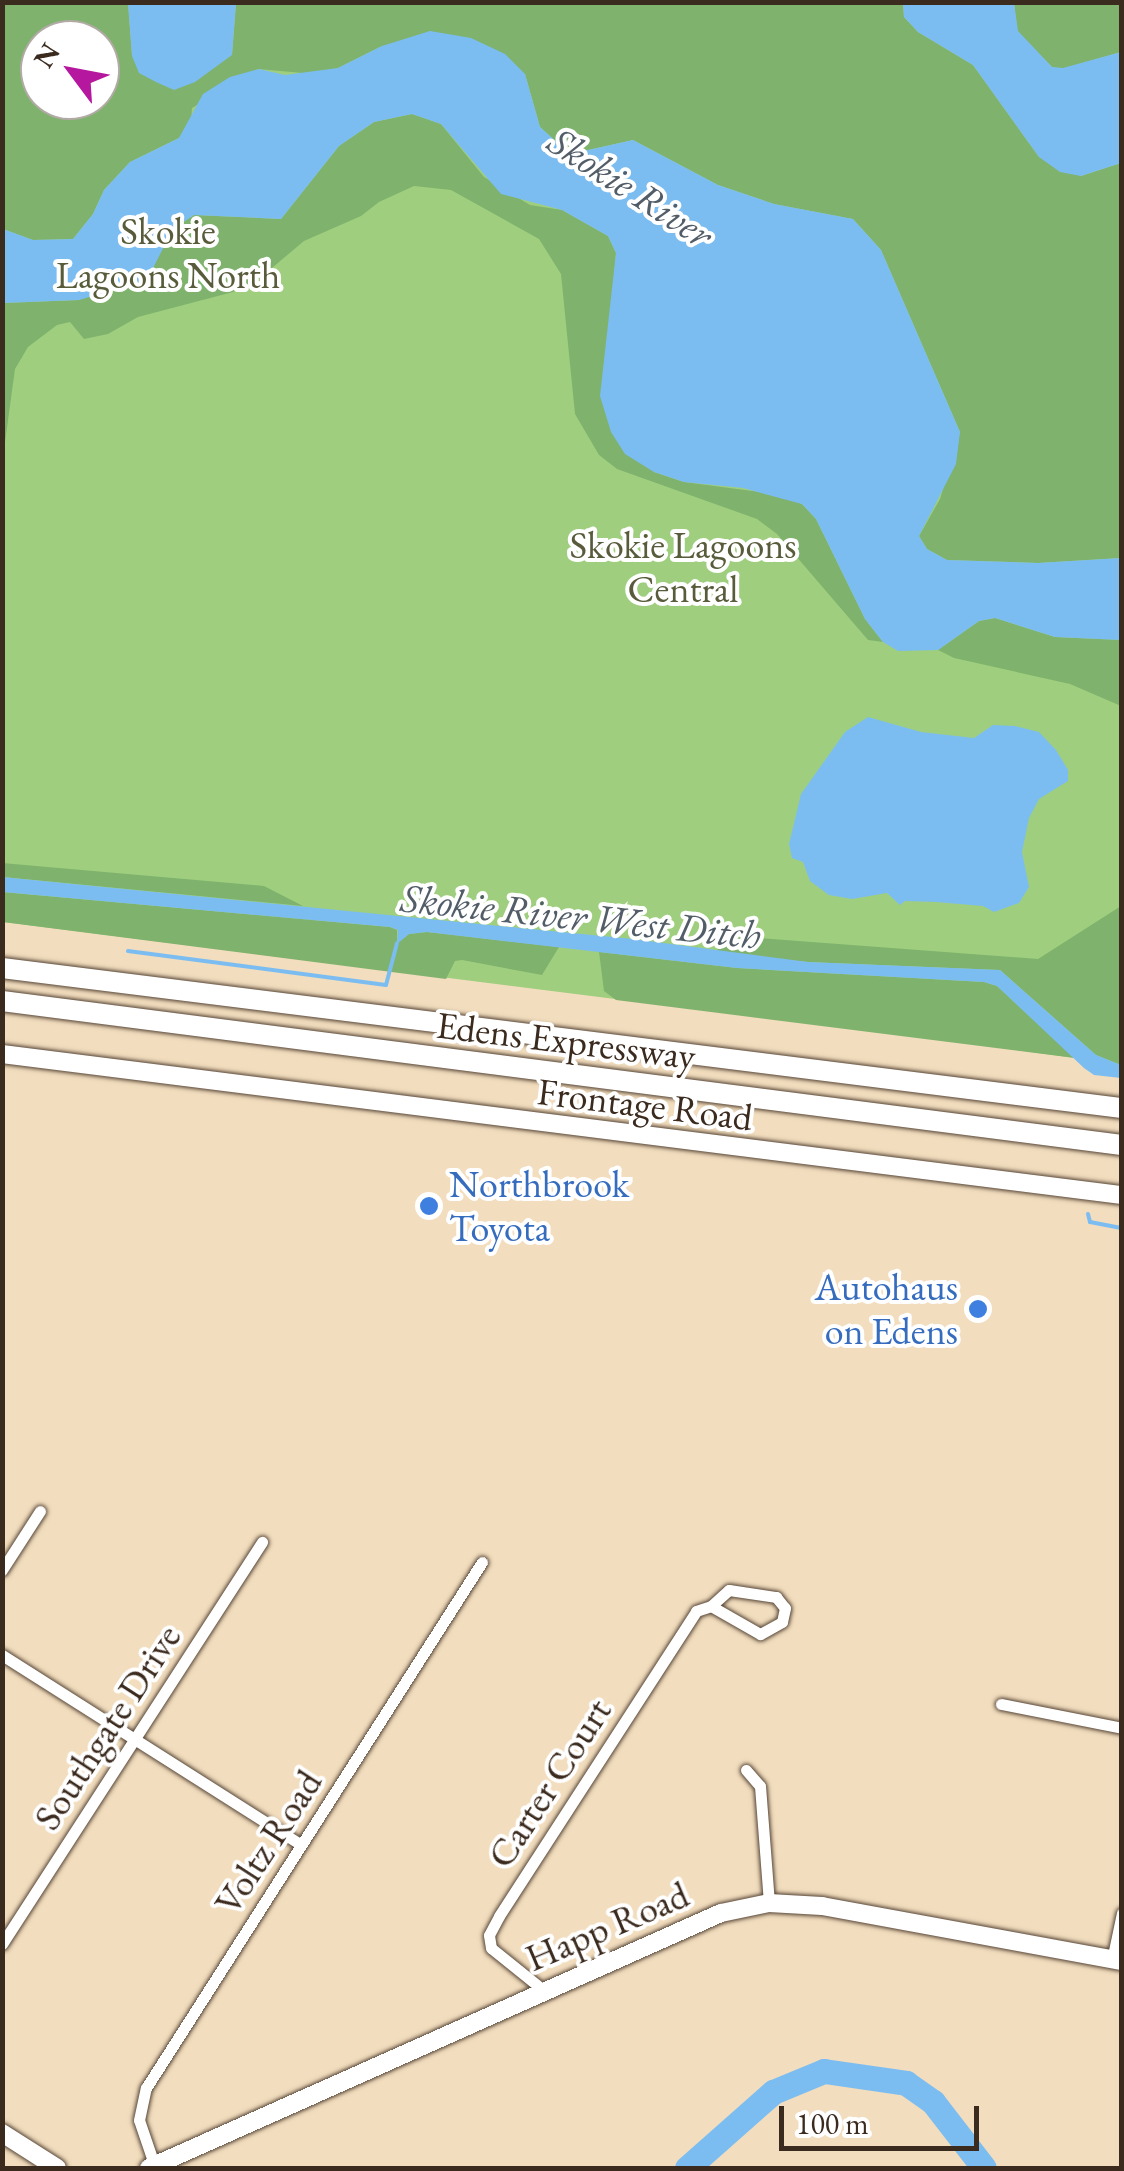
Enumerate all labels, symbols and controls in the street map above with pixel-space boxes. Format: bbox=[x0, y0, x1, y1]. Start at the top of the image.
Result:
north arrow bbox=[20, 20, 120, 120]
text: N bbox=[25, 36, 68, 74]
water label: Skokie River bbox=[540, 116, 722, 258]
park label: Skokie Lagoons North bbox=[56, 208, 280, 298]
park label: Skokie Lagoons Central bbox=[569, 522, 797, 612]
water label: Skokie River West Ditch bbox=[399, 873, 763, 959]
street label: Edens Expressway bbox=[434, 1001, 698, 1079]
street label: Frontage Road bbox=[535, 1068, 755, 1140]
place label: Northbrook Toyota bbox=[449, 1161, 629, 1250]
marker: Northbrook Toyota bbox=[418, 1195, 440, 1217]
place label: Autohaus on Edens bbox=[814, 1264, 958, 1354]
marker: Autohaus on Edens bbox=[967, 1298, 989, 1320]
street label: Southgate Drive bbox=[24, 1616, 190, 1838]
street label: Carter Court bbox=[478, 1690, 620, 1876]
street label: Voltz Road bbox=[205, 1761, 331, 1923]
street label: Happ Road bbox=[519, 1871, 695, 1981]
scale bar bbox=[784, 2086, 984, 2148]
text: 100 m bbox=[796, 2104, 869, 2143]

